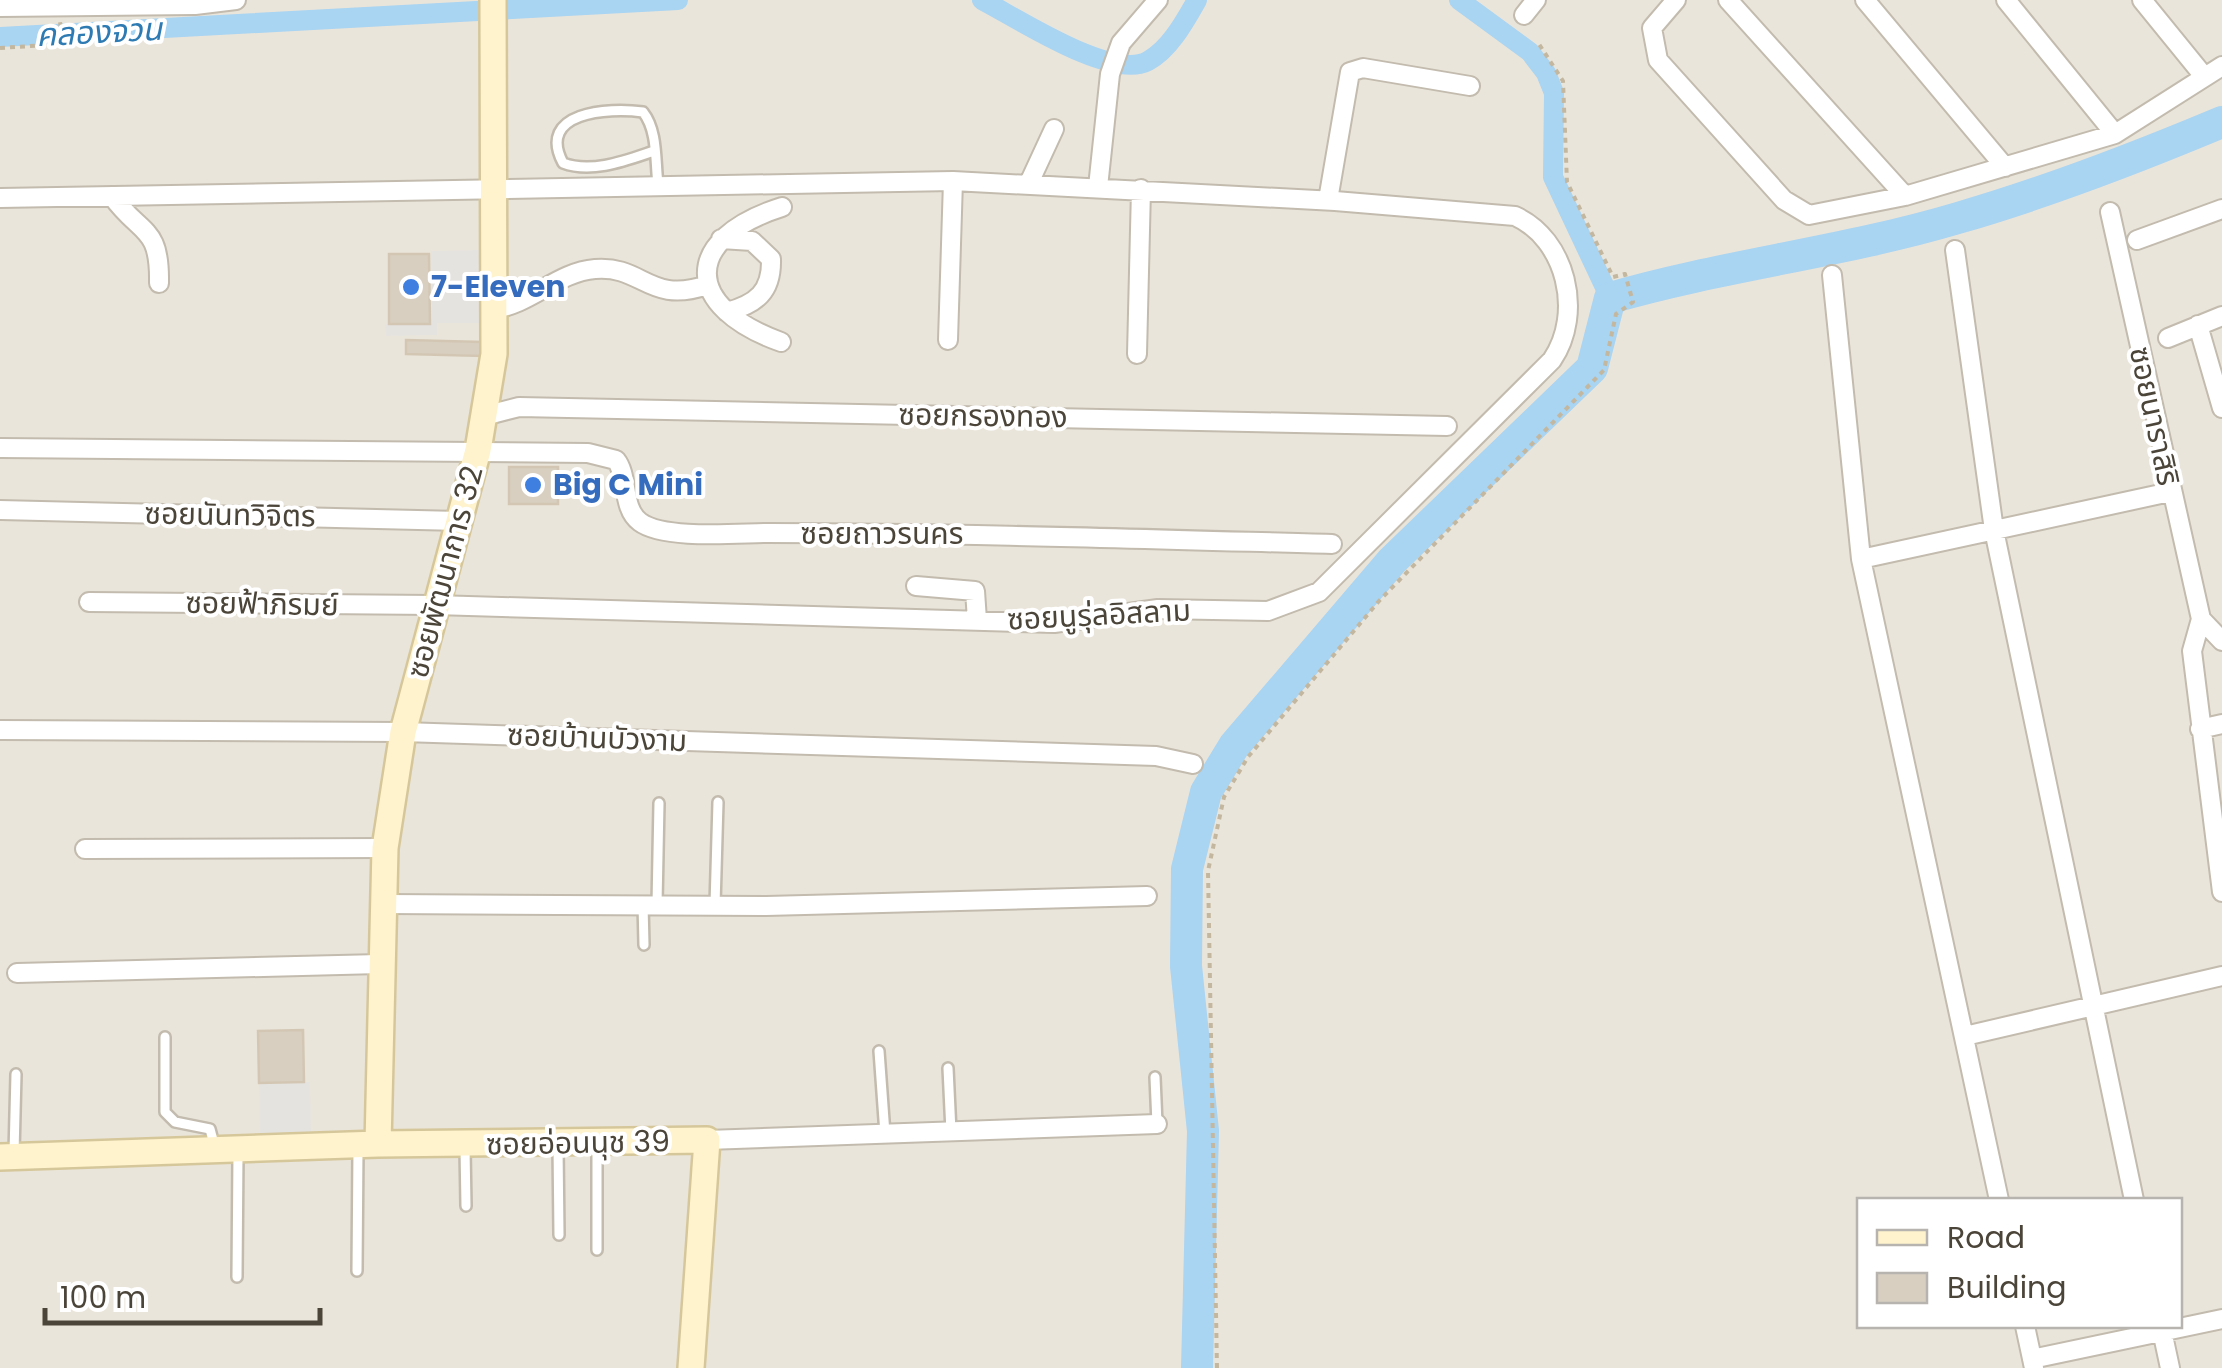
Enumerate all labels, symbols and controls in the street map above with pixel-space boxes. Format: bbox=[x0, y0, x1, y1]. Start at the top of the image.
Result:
water label: คลองจวน bbox=[35, 6, 165, 57]
place label: 7-Eleven bbox=[431, 265, 566, 308]
marker: 7-Eleven bbox=[400, 276, 422, 298]
street label: ซอยนาราสิริ bbox=[2119, 343, 2190, 489]
street label: ซอยกรองทอง bbox=[898, 393, 1068, 438]
street label: ซอยพัฒนาการ 32 bbox=[396, 461, 493, 683]
place label: Big C Mini bbox=[553, 463, 703, 506]
marker: Big C Mini bbox=[522, 474, 544, 496]
street label: ซอยนันทวิจิตร bbox=[144, 492, 316, 537]
street label: ซอยถาวรนคร bbox=[801, 512, 963, 555]
street label: ซอยฟ้าภิรมย์ bbox=[185, 581, 339, 626]
street label: ซอยนูรุ่ลอิสลาม bbox=[1006, 588, 1192, 641]
street label: ซอยบ้านบัวงาม bbox=[506, 713, 688, 762]
street label: ซอยอ่อนนุช 39 bbox=[486, 1119, 670, 1166]
legend bbox=[1857, 1198, 2182, 1328]
text: Road bbox=[1947, 1216, 2025, 1259]
scale bar bbox=[45, 1263, 320, 1325]
text: Building bbox=[1947, 1266, 2067, 1309]
text: 100 m bbox=[60, 1276, 146, 1319]

